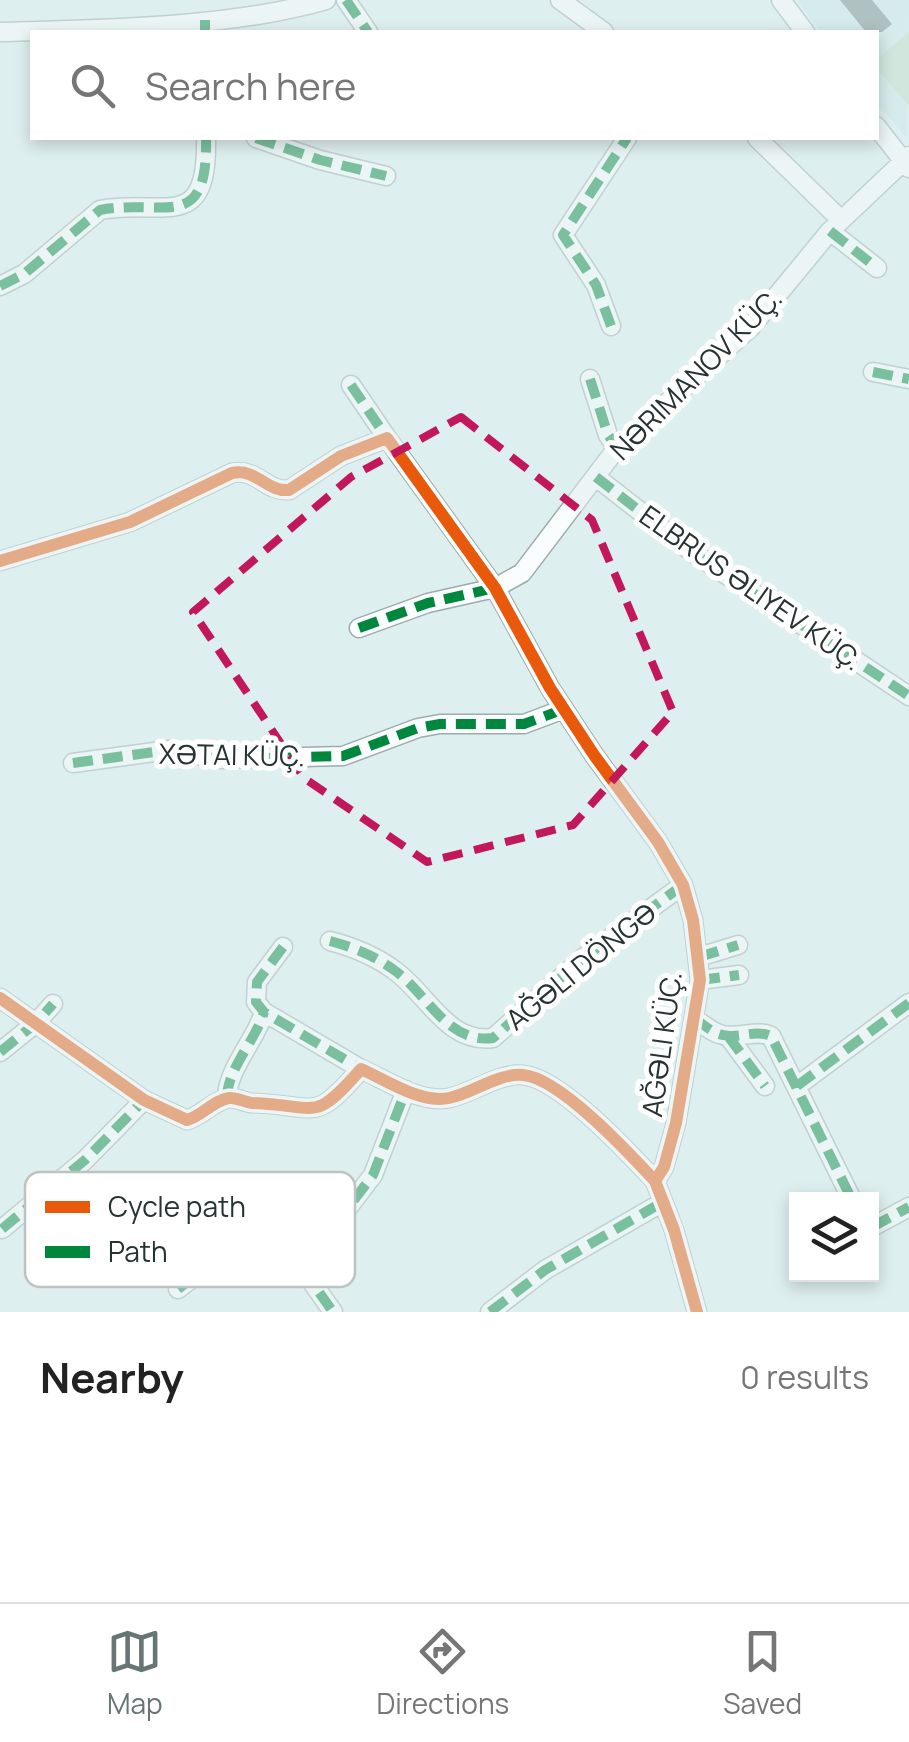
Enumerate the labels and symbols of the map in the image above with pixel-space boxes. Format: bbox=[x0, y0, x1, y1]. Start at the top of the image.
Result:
street label: NƏRIMANOV KÜÇ. bbox=[601, 279, 790, 468]
street label: ELBRUS ƏLIYEV KÜÇ. bbox=[633, 496, 870, 678]
street label: XƏTAI KÜÇ. bbox=[159, 734, 305, 774]
street label: AĞƏLI DÖNGƏ bbox=[497, 893, 664, 1038]
street label: AĞƏLI KÜÇ. bbox=[632, 969, 690, 1119]
legend bbox=[25, 1172, 355, 1287]
text: Cycle path bbox=[108, 1187, 246, 1225]
text: Path bbox=[108, 1232, 168, 1270]

